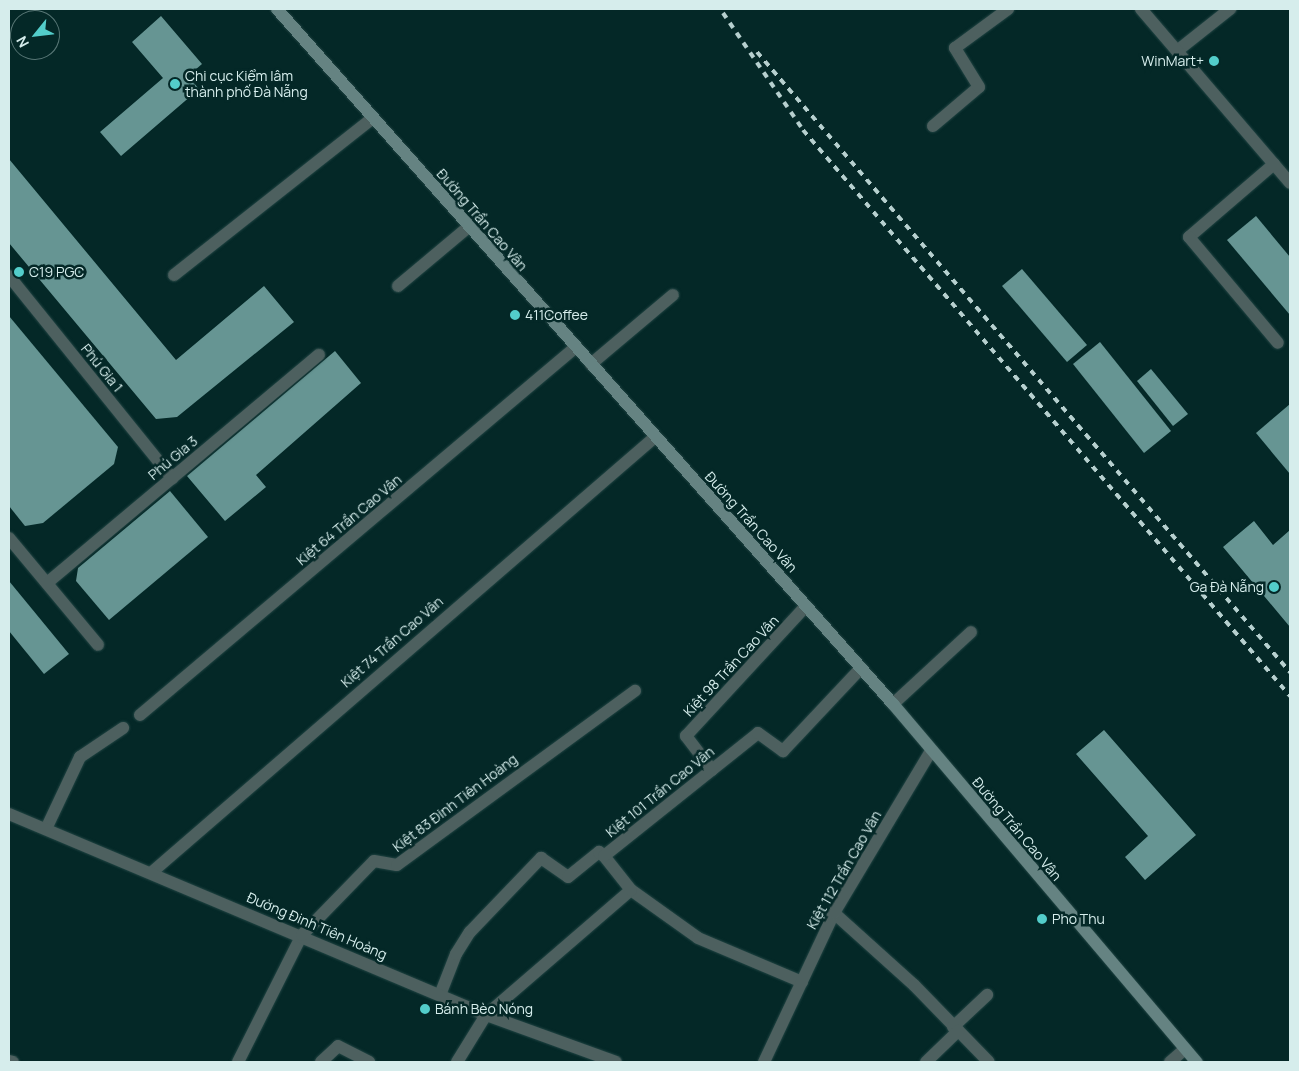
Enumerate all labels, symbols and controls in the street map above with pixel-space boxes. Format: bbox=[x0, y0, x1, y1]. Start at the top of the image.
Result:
north arrow bbox=[10, 10, 60, 60]
text: N bbox=[12, 33, 33, 51]
place label: WinMart+ bbox=[1141, 53, 1204, 69]
marker: WinMart+ bbox=[1208, 55, 1220, 67]
place label: Chi cục Kiểm lâm thành phố Đà Nẵng bbox=[185, 68, 308, 100]
marker: Chi cục Kiểm lâm thành phố Đà Nẵng bbox=[169, 78, 181, 90]
street label: Đường Trần Cao Vân bbox=[433, 166, 531, 274]
place label: C19 PGC bbox=[29, 264, 84, 280]
marker: C19 PGC bbox=[13, 266, 25, 278]
place label: 411Coffee bbox=[525, 307, 588, 323]
marker: 411Coffee bbox=[509, 309, 521, 321]
street label: Phú Gia 1 bbox=[78, 341, 126, 395]
street label: Phú Gia 3 bbox=[145, 432, 201, 484]
street label: Đường Trần Cao Vân bbox=[701, 468, 801, 576]
street label: Kiệt 64 Trần Cao Vân bbox=[293, 471, 405, 569]
place label: Ga Đà Nẵng bbox=[1190, 579, 1264, 595]
marker: Ga Đà Nẵng bbox=[1268, 581, 1280, 593]
street label: Kiệt 74 Trần Cao Vân bbox=[338, 593, 446, 691]
street label: Kiệt 98 Trần Cao Vân bbox=[680, 612, 782, 720]
street label: Kiệt 101 Trần Cao Vân bbox=[602, 743, 718, 841]
street label: Kiệt 83 Đinh Tiên Hoàng bbox=[389, 751, 521, 855]
street label: Đường Trần Cao Vân bbox=[969, 774, 1065, 884]
street label: Kiệt 112 Trần Cao Vân bbox=[803, 808, 885, 932]
street label: Đường Đinh Tiên Hoàng bbox=[244, 889, 390, 963]
place label: Pho Thu bbox=[1052, 911, 1105, 927]
marker: Pho Thu bbox=[1036, 913, 1048, 925]
place label: Bánh Bèo Nóng bbox=[435, 1001, 533, 1017]
marker: Bánh Bèo Nóng bbox=[419, 1003, 431, 1015]

